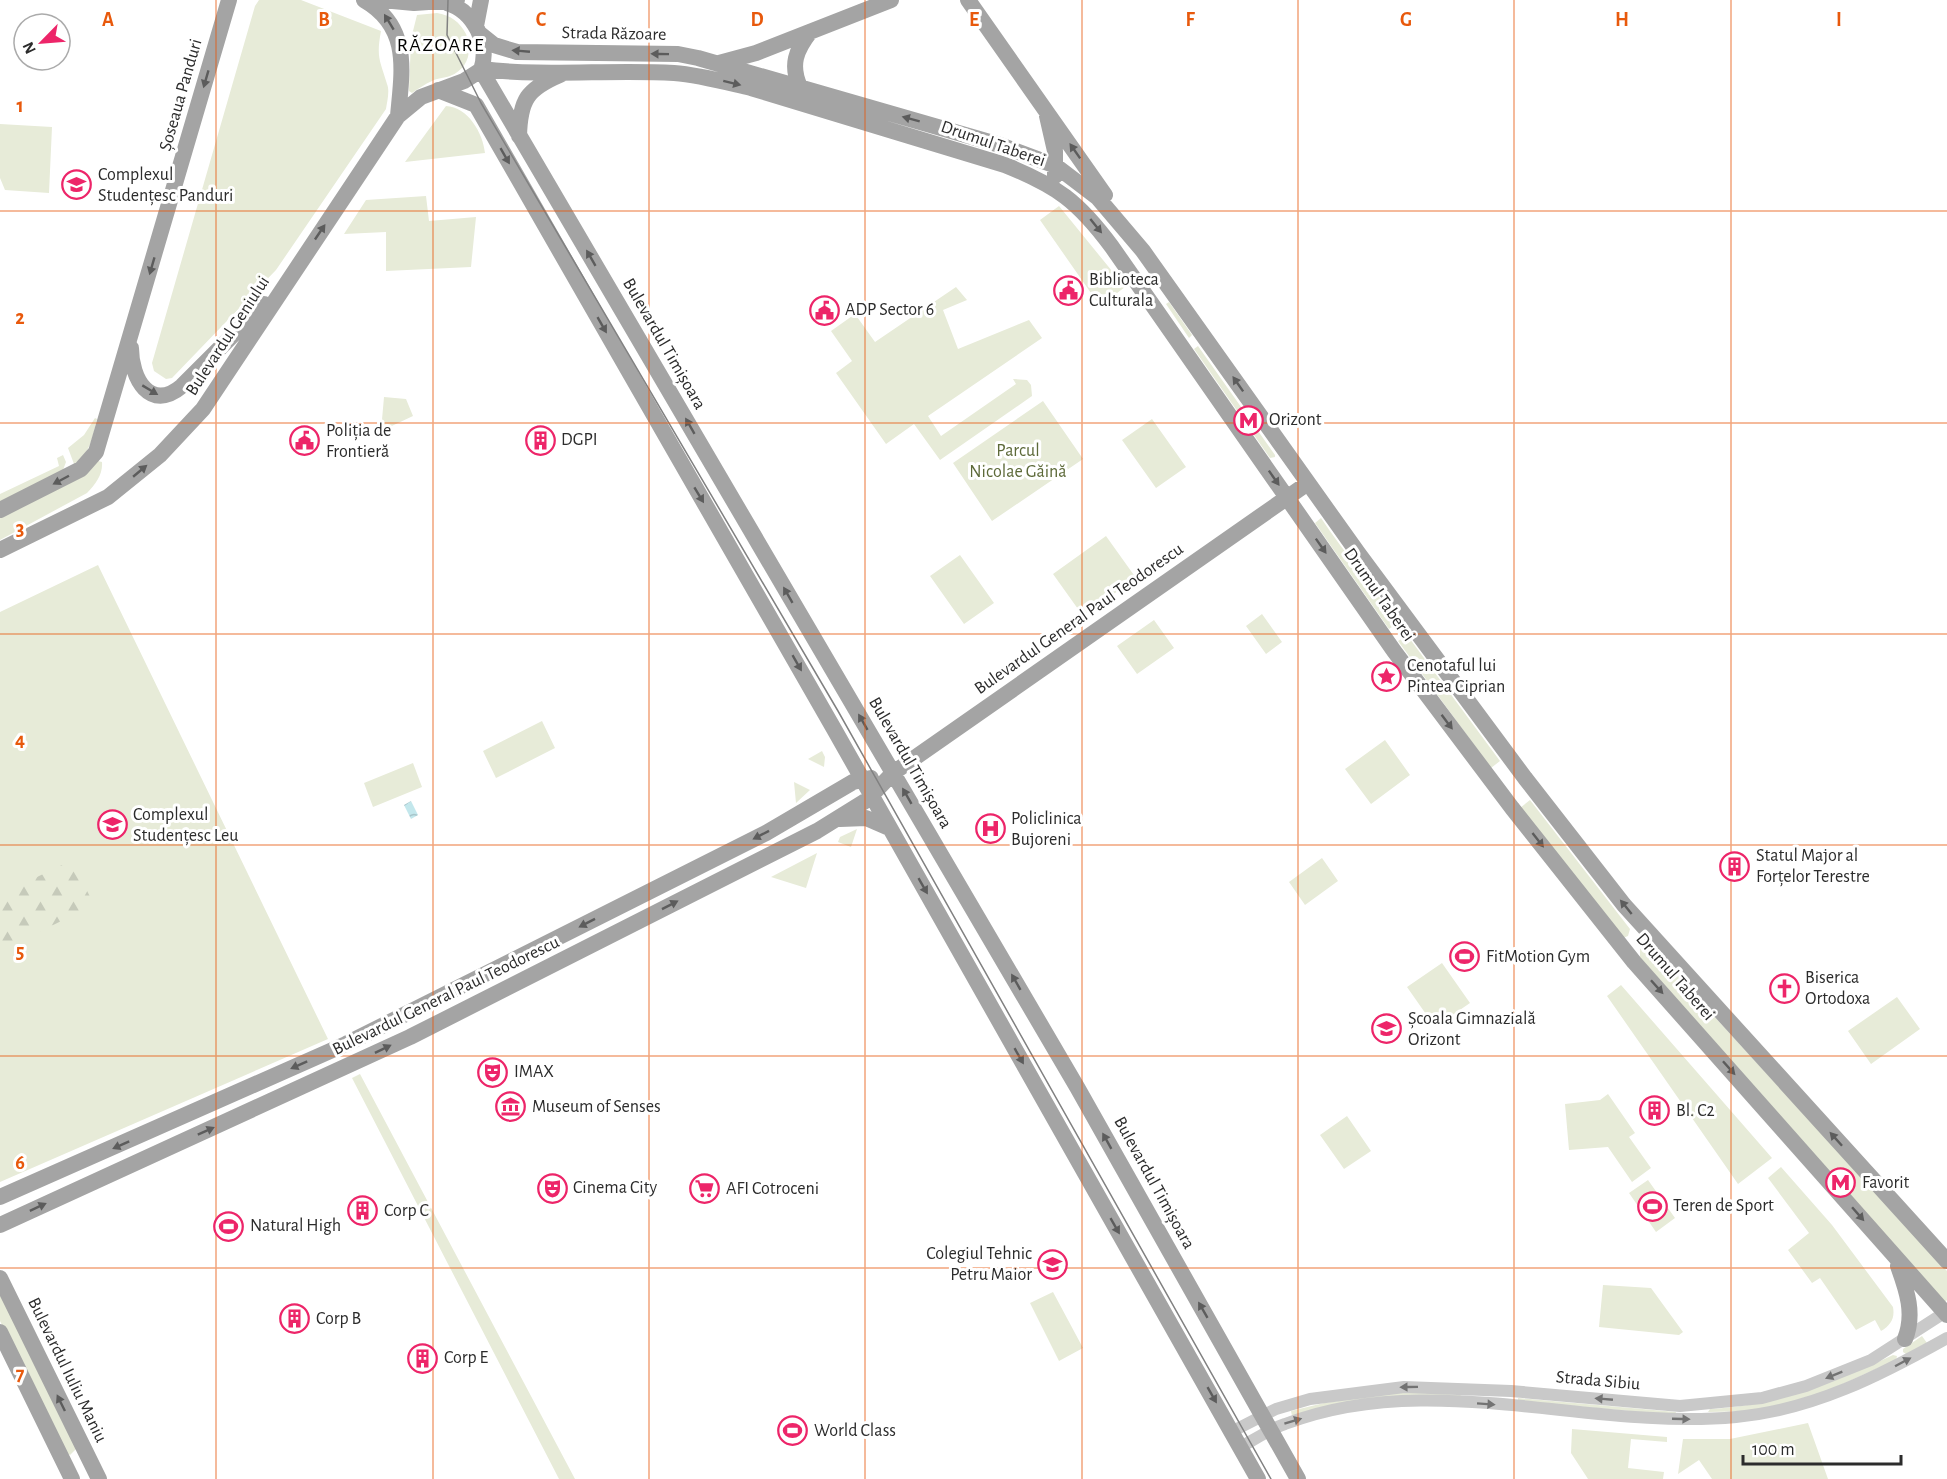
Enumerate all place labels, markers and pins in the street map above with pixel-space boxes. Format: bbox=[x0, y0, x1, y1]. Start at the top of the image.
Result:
place label: Complexul Studențesc Panduri bbox=[98, 166, 233, 206]
school or university icon: Complexul Studențesc Panduri bbox=[61, 169, 93, 201]
place label: Biblioteca Culturala bbox=[1089, 271, 1159, 310]
public building icon: Biblioteca Culturala bbox=[1052, 274, 1084, 306]
public building icon: ADP Sector 6 bbox=[808, 294, 840, 326]
place label: ADP Sector 6 bbox=[845, 301, 934, 319]
metro station icon: Orizont bbox=[1232, 404, 1264, 436]
place label: Orizont bbox=[1269, 411, 1322, 429]
place label: Poliția de Frontieră bbox=[326, 422, 391, 461]
building icon: DGPI bbox=[524, 424, 556, 456]
public building icon: Poliția de Frontieră bbox=[289, 425, 321, 457]
place label: DGPI bbox=[561, 431, 598, 449]
place label: Cenotaful lui Pintea Ciprian bbox=[1407, 657, 1505, 696]
place icon: Cenotaful lui Pintea Ciprian bbox=[1370, 660, 1402, 692]
place label: Complexul Studențesc Leu bbox=[133, 806, 238, 846]
school or university icon: Complexul Studențesc Leu bbox=[96, 809, 128, 841]
place label: Policlinica Bujoreni bbox=[1011, 810, 1082, 849]
hospital icon: Policlinica Bujoreni bbox=[974, 813, 1006, 845]
place label: Statul Major al Forțelor Terestre bbox=[1756, 847, 1870, 887]
building icon: Statul Major al Forțelor Terestre bbox=[1719, 850, 1751, 882]
sports icon: FitMotion Gym bbox=[1449, 941, 1481, 973]
place label: FitMotion Gym bbox=[1486, 948, 1590, 966]
place label: Biserica Ortodoxa bbox=[1805, 969, 1870, 1008]
church icon: Biserica Ortodoxa bbox=[1768, 972, 1800, 1004]
place label: Școala Gimnazială Orizont bbox=[1408, 1010, 1536, 1049]
school or university icon: Școala Gimnazială Orizont bbox=[1371, 1013, 1403, 1045]
theatre icon: IMAX bbox=[477, 1056, 509, 1088]
place label: IMAX bbox=[514, 1063, 554, 1081]
museum icon: Museum of Senses bbox=[495, 1091, 527, 1123]
building icon: Bl. C2 bbox=[1639, 1095, 1671, 1127]
place label: Museum of Senses bbox=[532, 1098, 661, 1116]
place label: Bl. C2 bbox=[1676, 1102, 1715, 1120]
metro station icon: Favorit bbox=[1825, 1167, 1857, 1199]
theatre icon: Cinema City bbox=[536, 1172, 568, 1204]
supermarket icon: AFI Cotroceni bbox=[689, 1173, 721, 1205]
place label: Favorit bbox=[1862, 1174, 1910, 1192]
place label: Cinema City bbox=[573, 1179, 657, 1197]
place label: AFI Cotroceni bbox=[726, 1180, 819, 1198]
sports icon: Teren de Sport bbox=[1636, 1190, 1668, 1222]
building icon: Corp C bbox=[347, 1195, 379, 1227]
place label: Teren de Sport bbox=[1673, 1197, 1774, 1215]
place label: Corp C bbox=[384, 1202, 429, 1220]
sports icon: Natural High bbox=[213, 1210, 245, 1242]
place label: Natural High bbox=[250, 1217, 341, 1235]
place label: Colegiul Tehnic Petru Maior bbox=[926, 1245, 1032, 1284]
school or university icon: Colegiul Tehnic Petru Maior bbox=[1037, 1248, 1069, 1280]
building icon: Corp B bbox=[279, 1303, 311, 1335]
place label: Corp B bbox=[316, 1310, 361, 1328]
building icon: Corp E bbox=[407, 1342, 439, 1374]
place label: Corp E bbox=[444, 1349, 489, 1367]
sports icon: World Class bbox=[777, 1415, 809, 1447]
place label: World Class bbox=[814, 1422, 896, 1440]

